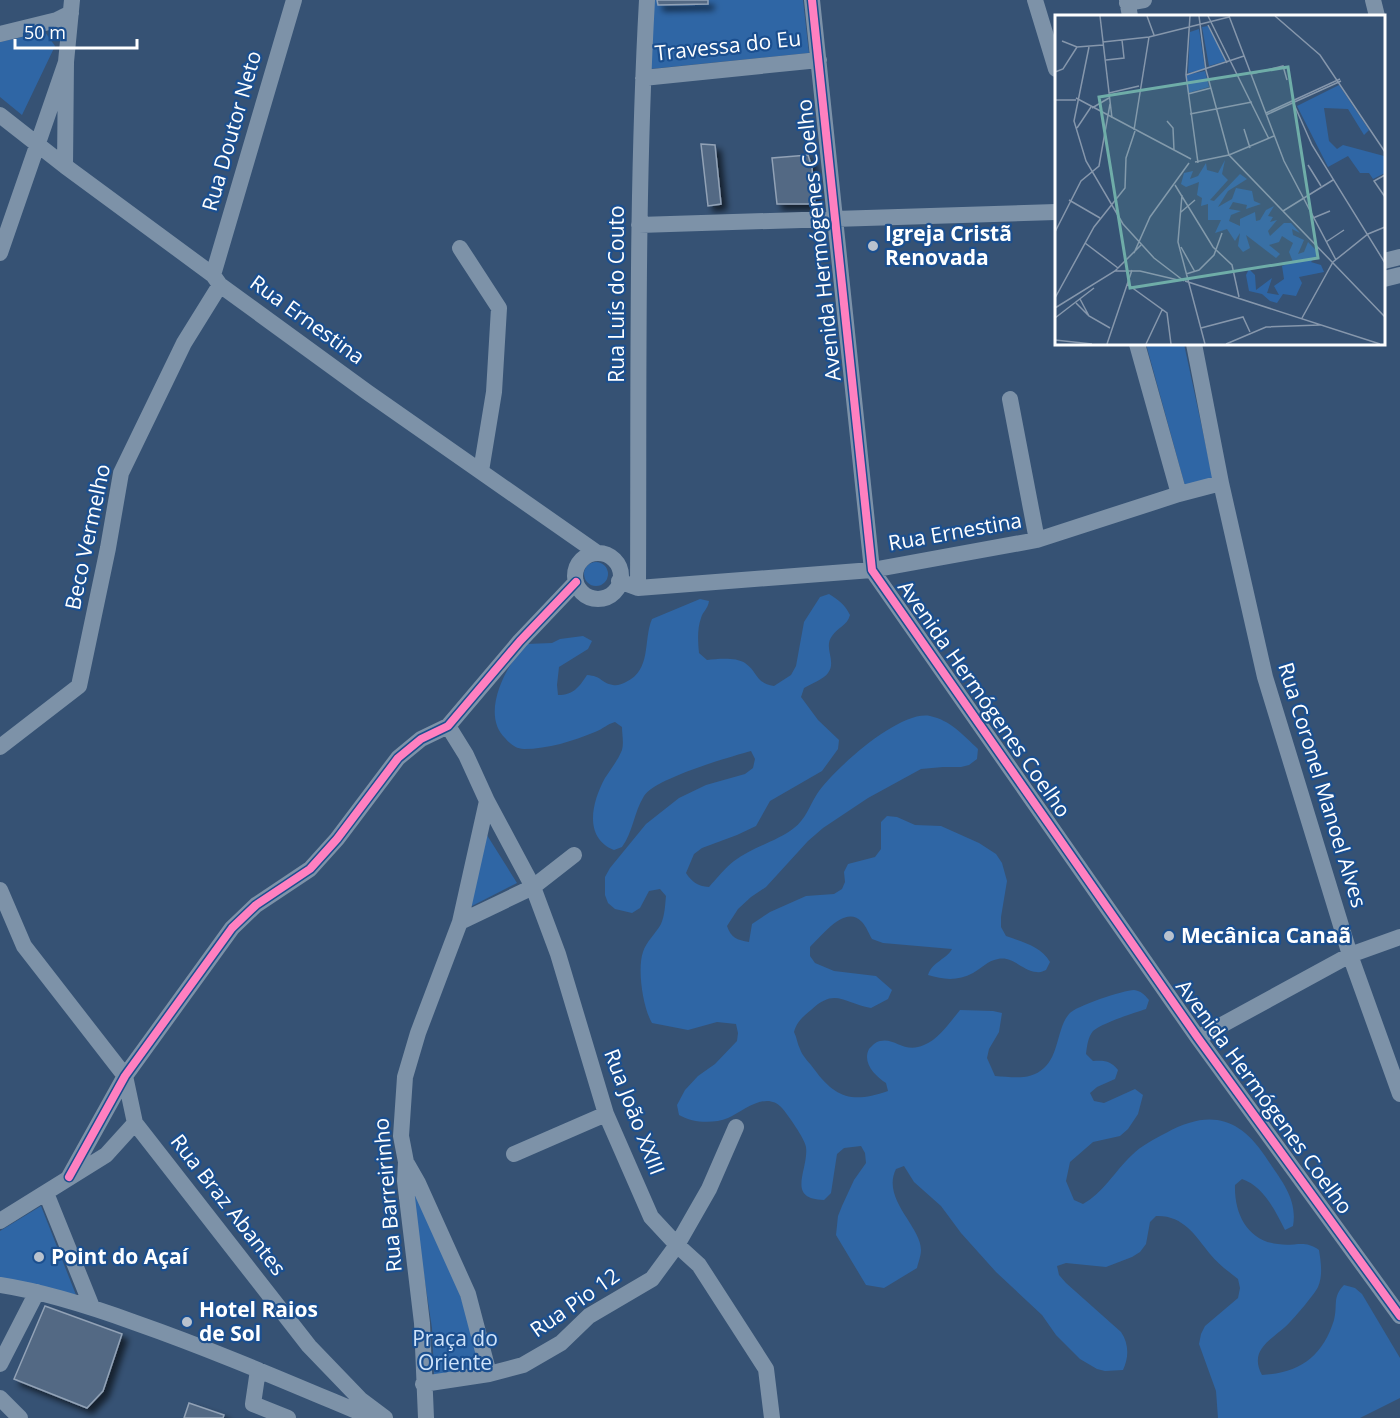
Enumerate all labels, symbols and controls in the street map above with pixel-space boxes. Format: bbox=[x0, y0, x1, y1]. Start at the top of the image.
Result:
scale bar bbox=[15, 12, 136, 50]
inset map bbox=[1055, 15, 1385, 345]
text: 50 m bbox=[24, 20, 66, 44]
street label: Travessa do Eu bbox=[653, 23, 802, 67]
street label: Rua Doutor Neto bbox=[195, 47, 267, 214]
street label: Avenida Hermógenes Coelho bbox=[789, 98, 847, 383]
street label: Rua Luís do Couto bbox=[602, 205, 630, 383]
place label: Igreja Cristã Renovada bbox=[885, 219, 1012, 271]
marker: Igreja Cristã Renovada bbox=[866, 239, 880, 253]
street label: Rua Ernestina bbox=[245, 268, 371, 370]
street label: Beco Vermelho bbox=[58, 461, 116, 612]
street label: Rua Ernestina bbox=[886, 505, 1024, 557]
street label: Avenida Hermógenes Coelho bbox=[892, 574, 1078, 823]
street label: Rua Coronel Manoel Alves bbox=[1272, 659, 1374, 911]
place label: Mecânica Canaã bbox=[1181, 921, 1351, 949]
marker: Mecânica Canaã bbox=[1162, 929, 1176, 943]
street label: Avenida Hermógenes Coelho bbox=[1170, 974, 1359, 1219]
street label: Rua João XXIII bbox=[598, 1045, 672, 1179]
street label: Rua Barreirinho bbox=[366, 1117, 408, 1273]
street label: Rua Braz Abantes bbox=[165, 1128, 293, 1281]
place label: Point do Açaí bbox=[51, 1242, 190, 1270]
marker: Point do Açaí bbox=[32, 1250, 46, 1264]
street label: Rua Pio 12 bbox=[524, 1261, 625, 1343]
place label: Hotel Raios de Sol bbox=[199, 1295, 318, 1347]
marker: Hotel Raios de Sol bbox=[180, 1315, 194, 1329]
park label: Praça do Oriente bbox=[412, 1324, 498, 1376]

